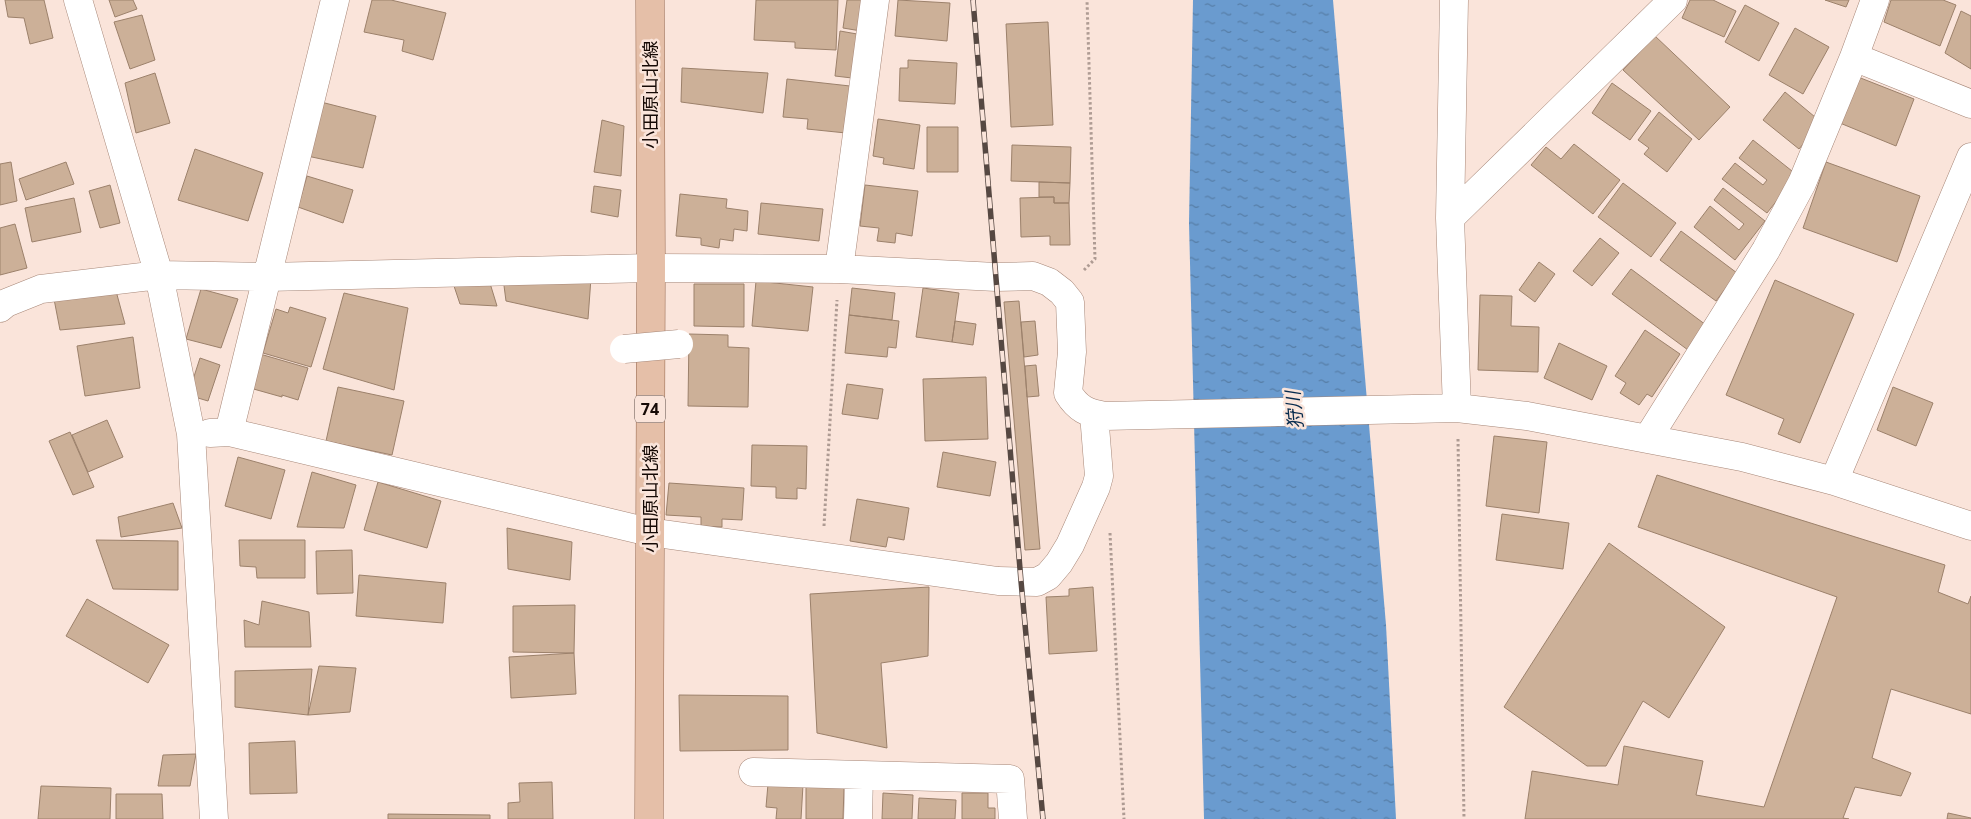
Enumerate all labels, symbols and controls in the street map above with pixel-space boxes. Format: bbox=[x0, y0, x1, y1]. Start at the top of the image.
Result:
street label: 小田原山北線 bbox=[638, 41, 662, 149]
water label: 狩川 bbox=[1279, 388, 1309, 430]
road number: 74 bbox=[635, 396, 665, 422]
street label: 小田原山北線 bbox=[638, 445, 662, 553]

